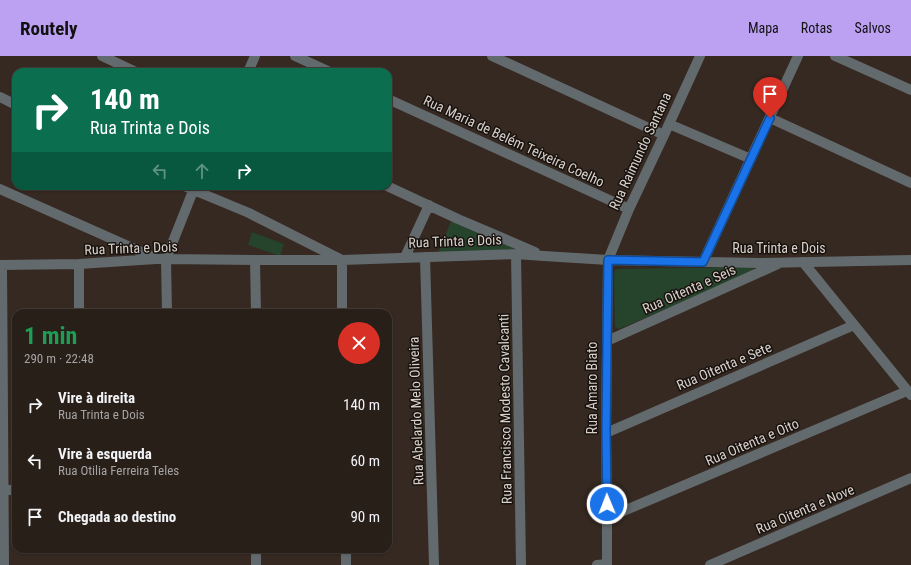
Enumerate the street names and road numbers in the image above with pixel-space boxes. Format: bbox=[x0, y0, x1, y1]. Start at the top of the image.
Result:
street label: Rua Raimundo Santana bbox=[606, 90, 674, 212]
street label: Rua Maria de Belém Teixeira Coelho bbox=[421, 92, 607, 190]
street label: Rua Trinta e Dois bbox=[408, 231, 502, 251]
street label: Rua Trinta e Dois bbox=[84, 238, 178, 258]
street label: Rua Trinta e Dois bbox=[732, 240, 826, 256]
street label: Rua Oitenta e Seis bbox=[640, 261, 738, 317]
street label: Rua Francisco Modesto Cavalcanti bbox=[495, 314, 515, 504]
street label: Rua Abelardo Melo Oliveira bbox=[405, 336, 427, 486]
street label: Rua Oitenta e Sete bbox=[674, 339, 774, 393]
street label: Rua Amaro Biato bbox=[584, 342, 600, 434]
street label: Rua Oitenta e Oito bbox=[703, 415, 801, 469]
street label: Rua Oitenta e Nove bbox=[753, 481, 857, 537]

